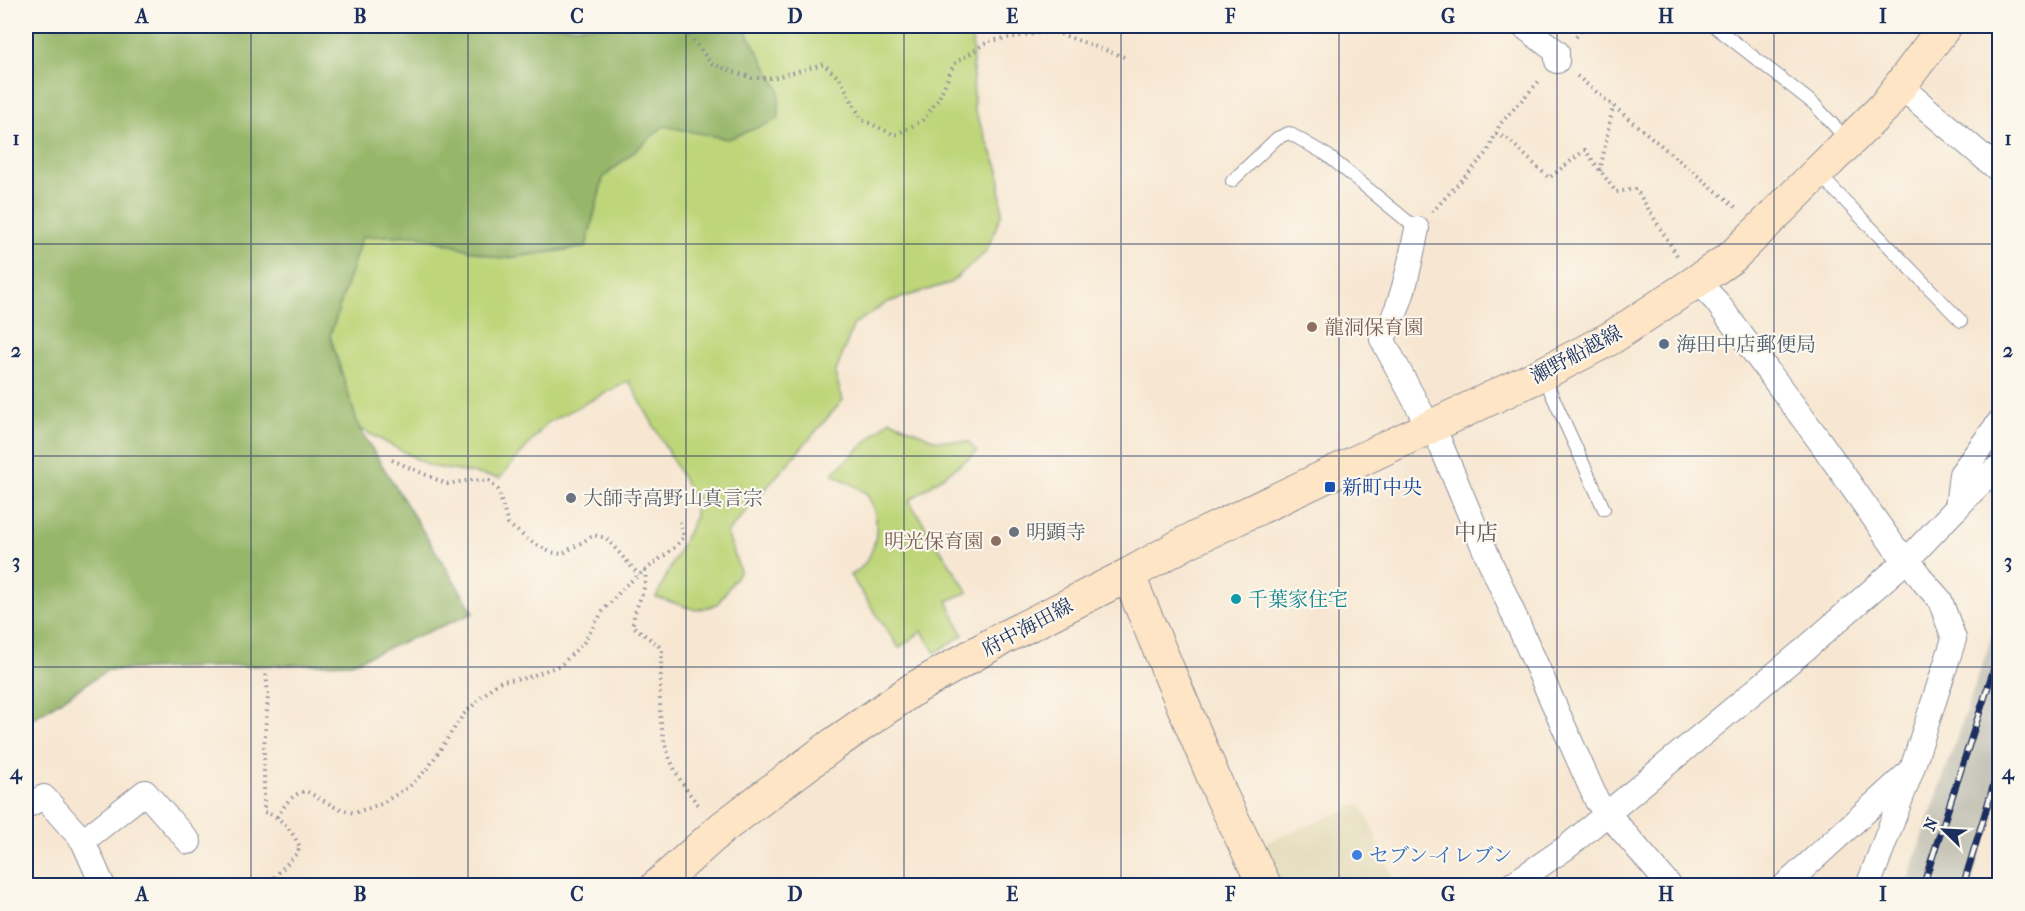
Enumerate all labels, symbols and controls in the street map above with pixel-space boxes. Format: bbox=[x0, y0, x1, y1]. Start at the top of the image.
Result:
text: A bbox=[134, 5, 150, 28]
text: B bbox=[353, 5, 367, 28]
text: C bbox=[570, 5, 584, 28]
text: D bbox=[787, 5, 803, 28]
text: E bbox=[1006, 5, 1018, 28]
text: F bbox=[1224, 5, 1236, 28]
text: G bbox=[1441, 5, 1455, 28]
text: H bbox=[1658, 5, 1674, 28]
text: I bbox=[1879, 5, 1887, 28]
text: 1 bbox=[12, 127, 20, 150]
text: 1 bbox=[2004, 127, 2012, 150]
place label: 龍洞保育園 bbox=[1324, 316, 1424, 339]
marker: 龍洞保育園 bbox=[1305, 320, 1319, 334]
street label: 瀬野船越線 bbox=[1527, 321, 1626, 388]
place label: 海田中店郵便局 bbox=[1676, 333, 1816, 356]
marker: 海田中店郵便局 bbox=[1657, 337, 1671, 351]
text: 2 bbox=[11, 339, 21, 362]
text: 2 bbox=[2003, 339, 2013, 362]
place label: 新町中央 bbox=[1342, 476, 1422, 499]
marker: 新町中央 bbox=[1323, 480, 1337, 494]
place label: 大師寺高野山真言宗 bbox=[583, 487, 763, 510]
marker: 大師寺高野山真言宗 bbox=[564, 491, 578, 505]
district label: 中店 bbox=[1454, 520, 1498, 546]
place label: 明顕寺 bbox=[1026, 521, 1086, 544]
marker: 明顕寺 bbox=[1007, 525, 1021, 539]
place label: 明光保育園 bbox=[884, 530, 984, 553]
marker: 明光保育園 bbox=[989, 534, 1003, 548]
text: 3 bbox=[12, 550, 20, 573]
text: 3 bbox=[2004, 550, 2012, 573]
place label: 千葉家住宅 bbox=[1248, 588, 1348, 611]
marker: 千葉家住宅 bbox=[1229, 592, 1243, 606]
street label: 府中海田線 bbox=[978, 594, 1077, 661]
text: 4 bbox=[9, 761, 23, 785]
text: 4 bbox=[2001, 761, 2015, 785]
north arrow bbox=[1914, 800, 1974, 860]
text: N bbox=[1920, 814, 1942, 834]
place label: セブン-イレブン bbox=[1369, 844, 1513, 867]
marker: セブン-イレブン bbox=[1350, 848, 1364, 862]
text: A bbox=[134, 883, 150, 906]
text: B bbox=[353, 883, 367, 906]
text: C bbox=[570, 883, 584, 906]
text: D bbox=[787, 883, 803, 906]
text: E bbox=[1006, 883, 1018, 906]
text: F bbox=[1224, 883, 1236, 906]
text: G bbox=[1441, 883, 1455, 906]
text: H bbox=[1658, 883, 1674, 906]
text: I bbox=[1879, 883, 1887, 906]

